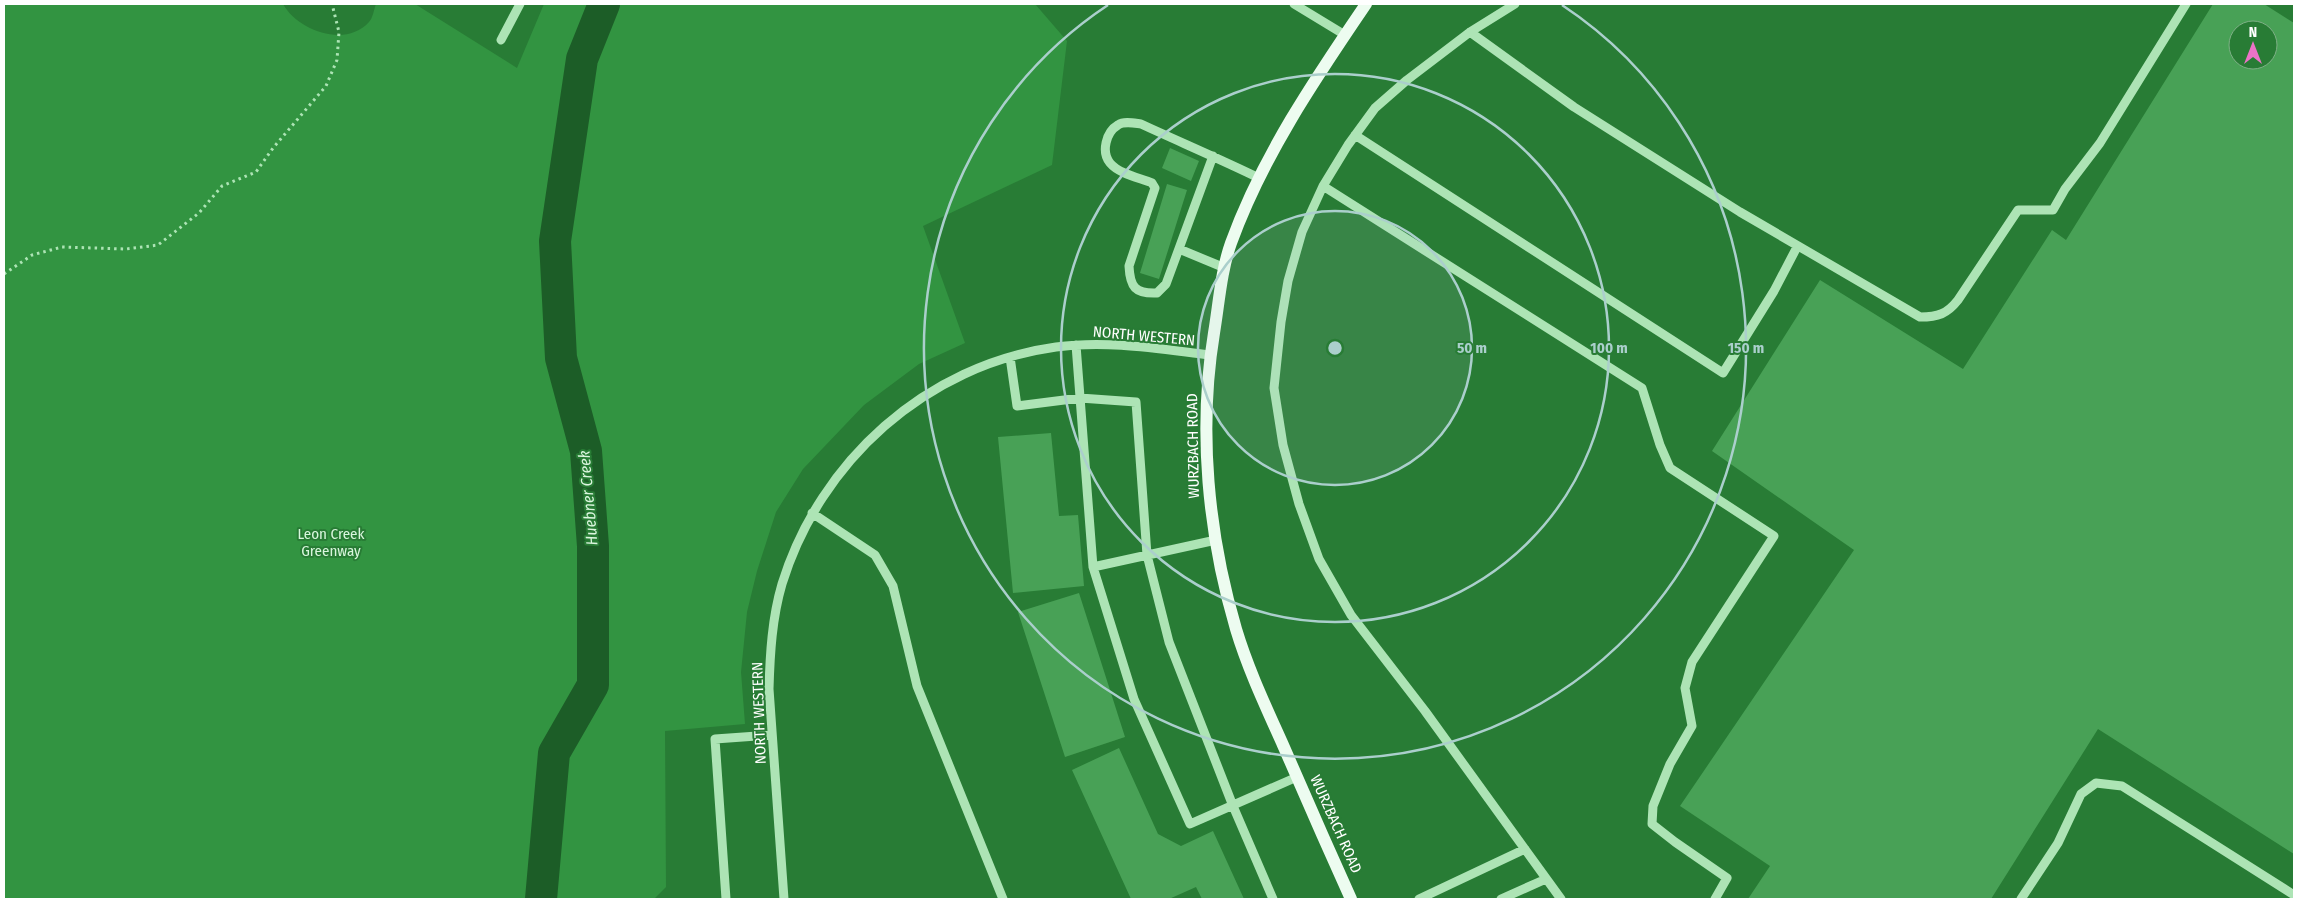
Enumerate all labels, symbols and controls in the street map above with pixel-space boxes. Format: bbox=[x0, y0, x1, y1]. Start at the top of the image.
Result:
north arrow bbox=[2228, 20, 2278, 70]
text: N bbox=[2249, 24, 2257, 41]
street label: NORTH WESTERN bbox=[1092, 323, 1196, 349]
centre of rings bbox=[1326, 339, 1344, 357]
text: 50 m bbox=[1457, 339, 1487, 357]
text: 100 m bbox=[1590, 339, 1628, 357]
text: 150 m bbox=[1728, 339, 1764, 357]
street label: WURZBACH ROAD bbox=[1183, 393, 1203, 499]
water label: Huebner Creek bbox=[574, 450, 602, 546]
park label: Leon Creek Greenway bbox=[297, 525, 365, 560]
street label: NORTH WESTERN bbox=[748, 661, 770, 765]
street label: WURZBACH ROAD bbox=[1306, 772, 1366, 876]

